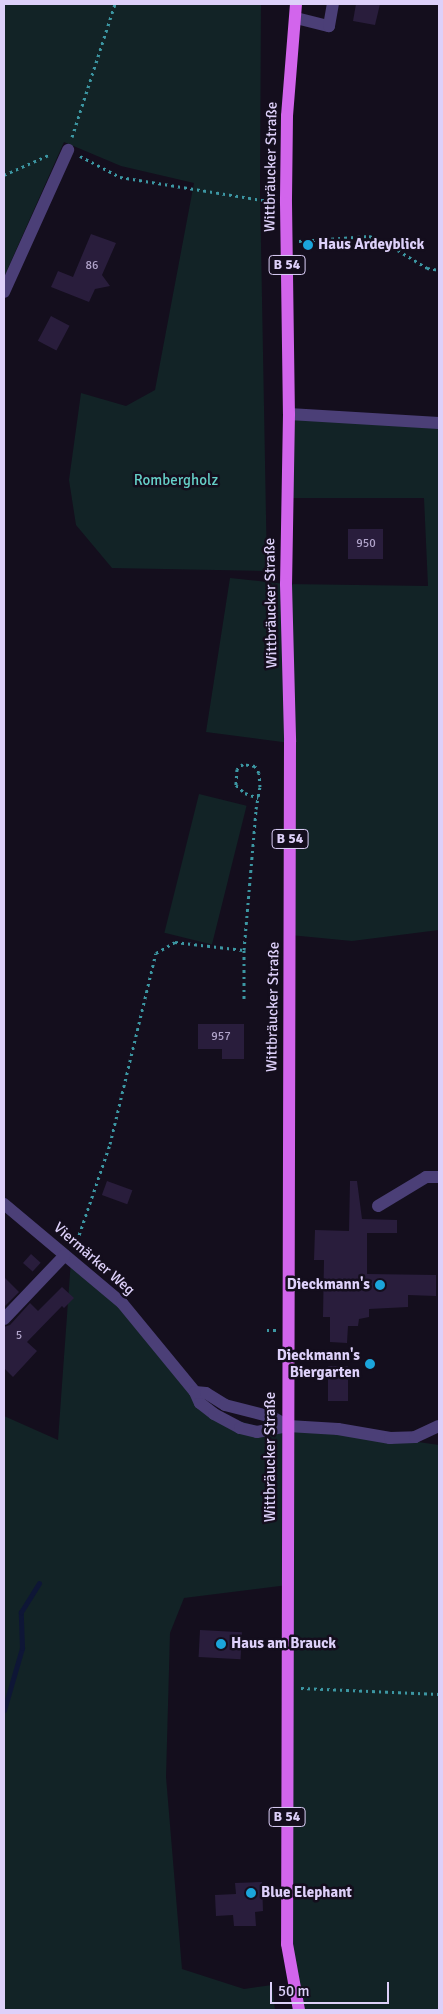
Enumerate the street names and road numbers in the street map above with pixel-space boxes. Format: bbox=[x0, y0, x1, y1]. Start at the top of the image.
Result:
street label: Wittbräucker Straße bbox=[261, 102, 281, 232]
road number: B 54 bbox=[268, 254, 306, 276]
street label: Wittbräucker Straße bbox=[261, 538, 281, 668]
road number: B 54 bbox=[271, 828, 309, 851]
street label: Wittbräucker Straße bbox=[263, 942, 283, 1072]
street label: Viermärker Weg bbox=[50, 1219, 138, 1299]
street label: Wittbräucker Straße bbox=[262, 1392, 280, 1522]
road number: B 54 bbox=[268, 1805, 306, 1828]

